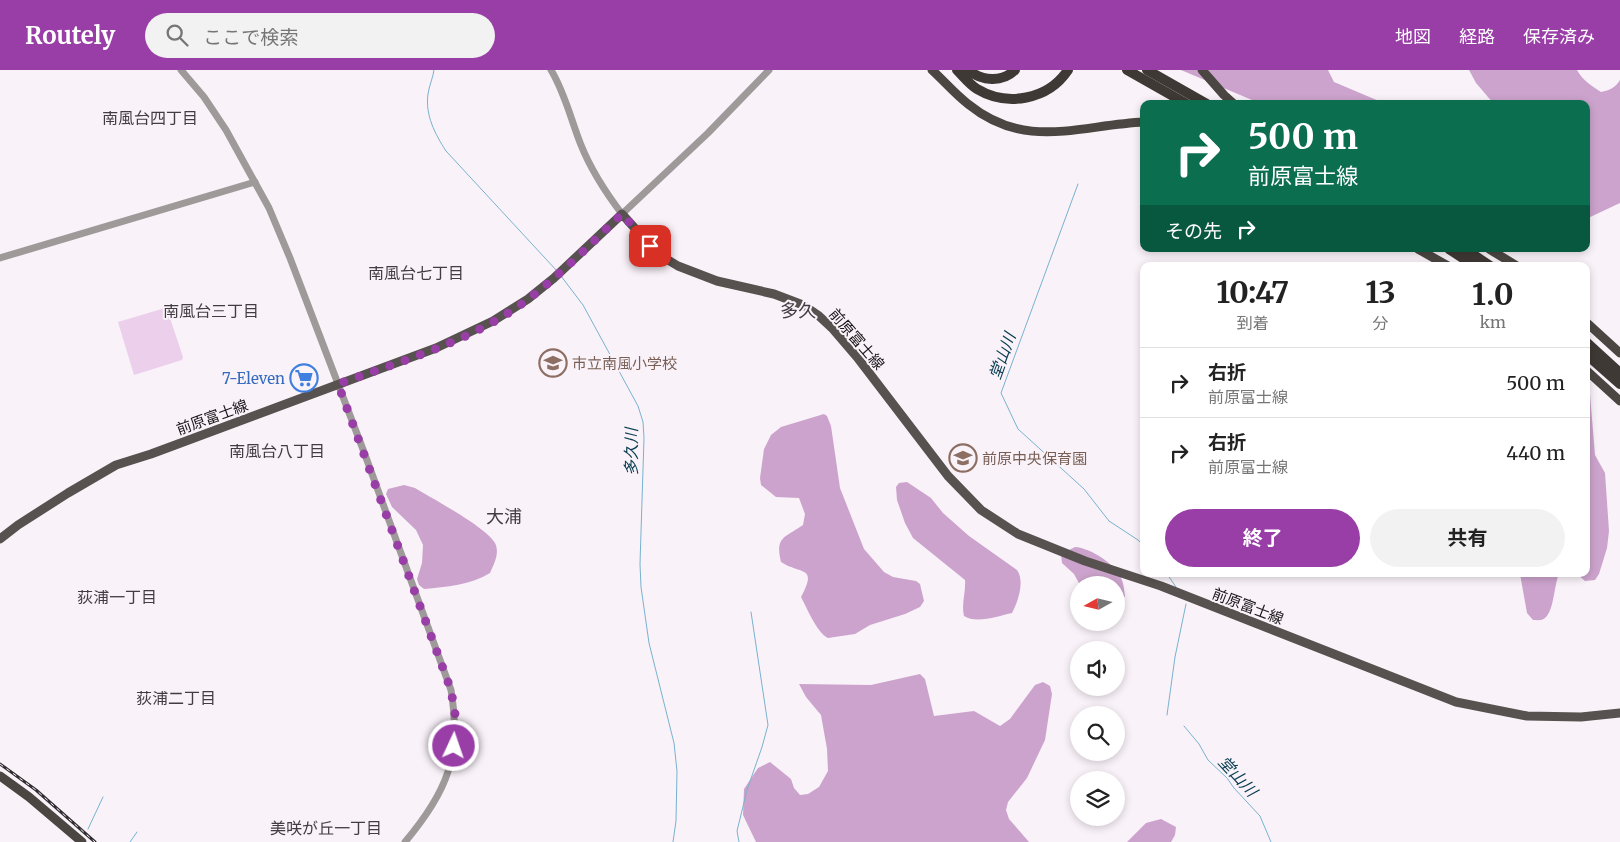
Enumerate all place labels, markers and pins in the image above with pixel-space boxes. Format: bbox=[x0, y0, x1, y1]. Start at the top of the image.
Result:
pin bbox=[629, 225, 671, 267]
school or university icon: 市立南風小学校 bbox=[538, 348, 568, 378]
place label: 市立南風小学校 bbox=[572, 354, 677, 373]
supermarket icon: 7-Eleven bbox=[289, 363, 319, 393]
place label: 7-Eleven bbox=[222, 369, 285, 388]
school or university icon: 前原中央保育園 bbox=[948, 443, 978, 473]
place label: 前原中央保育園 bbox=[982, 449, 1087, 468]

